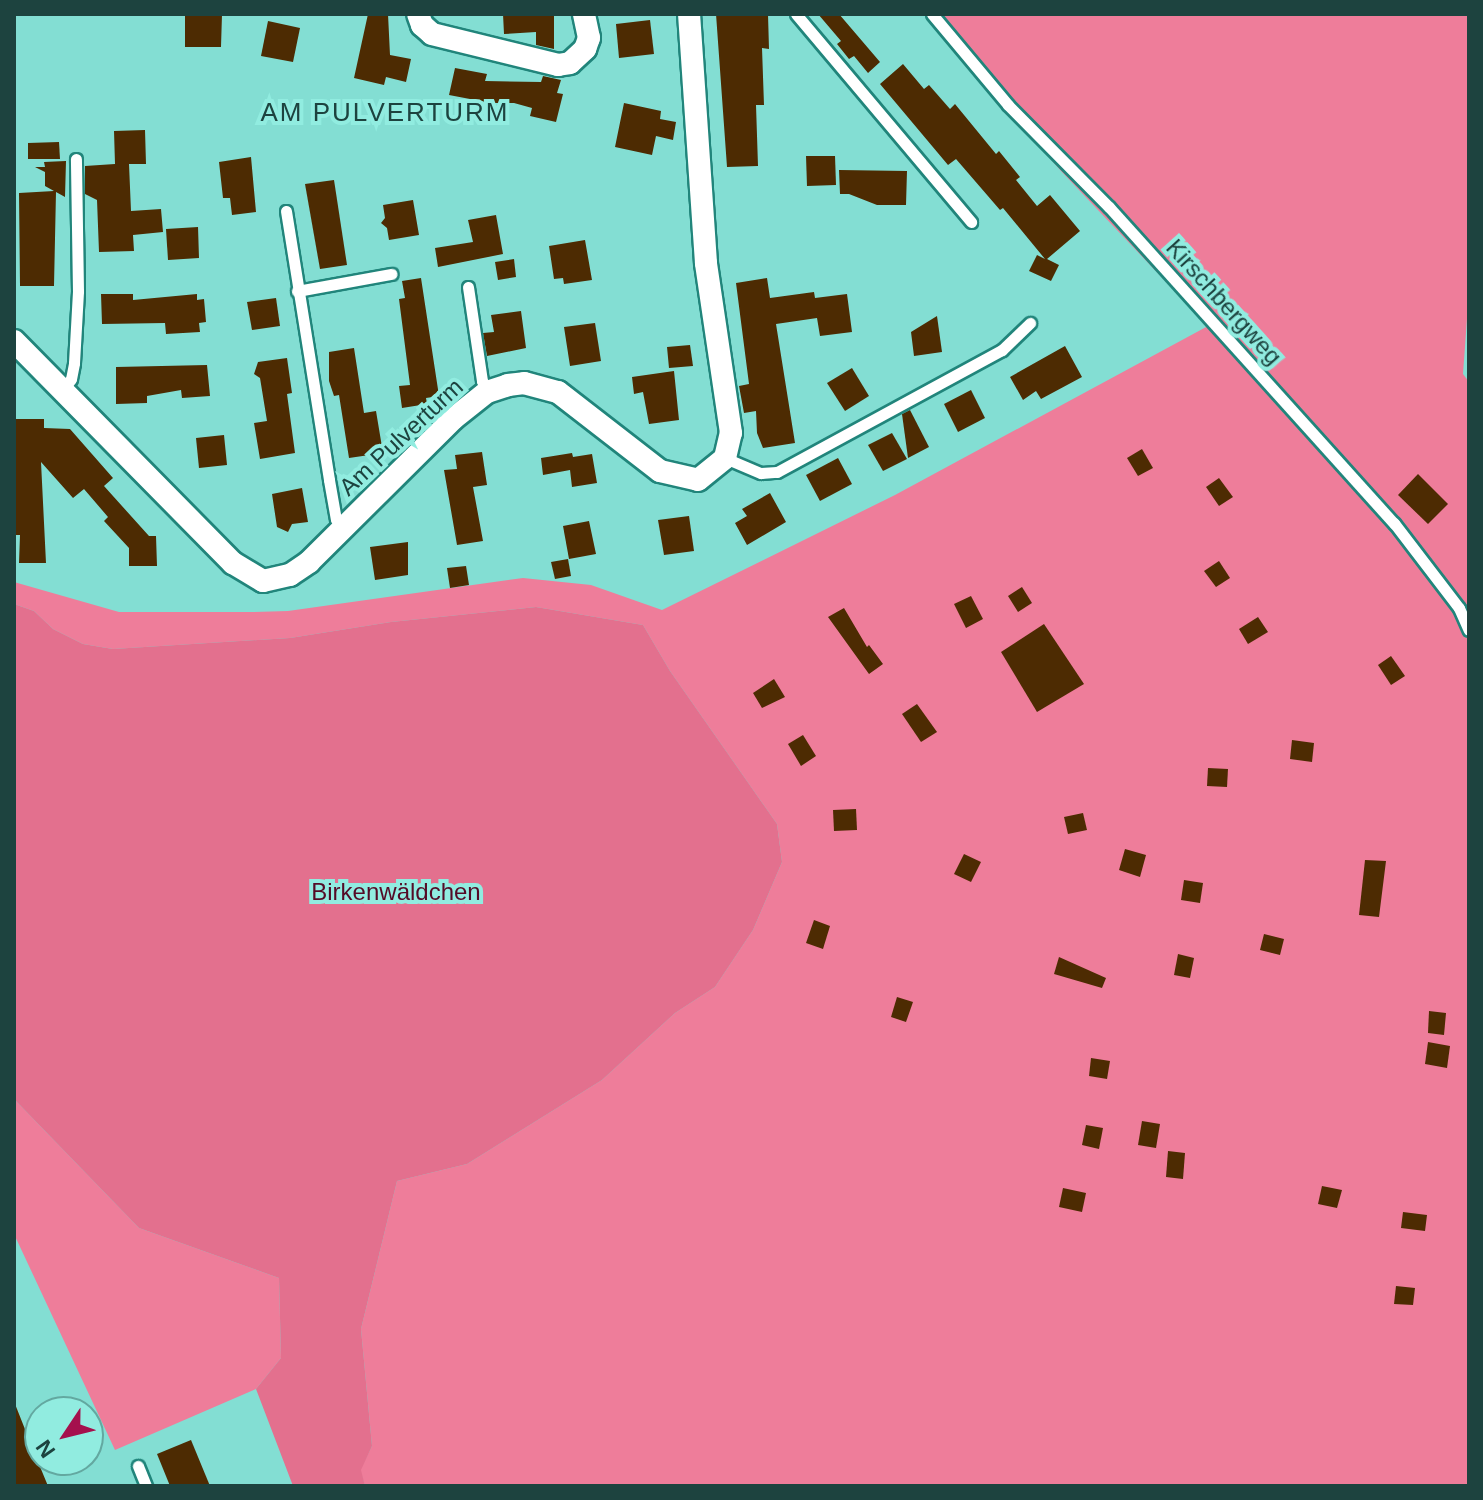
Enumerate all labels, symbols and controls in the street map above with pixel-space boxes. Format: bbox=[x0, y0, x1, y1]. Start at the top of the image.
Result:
district label: AM PULVERTURM bbox=[261, 97, 509, 129]
street label: Kirschbergweg bbox=[1160, 233, 1288, 371]
street label: Am Pulverturm bbox=[333, 372, 469, 502]
park label: Birkenwäldchen bbox=[311, 878, 481, 906]
north arrow bbox=[24, 1396, 104, 1476]
text: N bbox=[31, 1435, 60, 1463]

